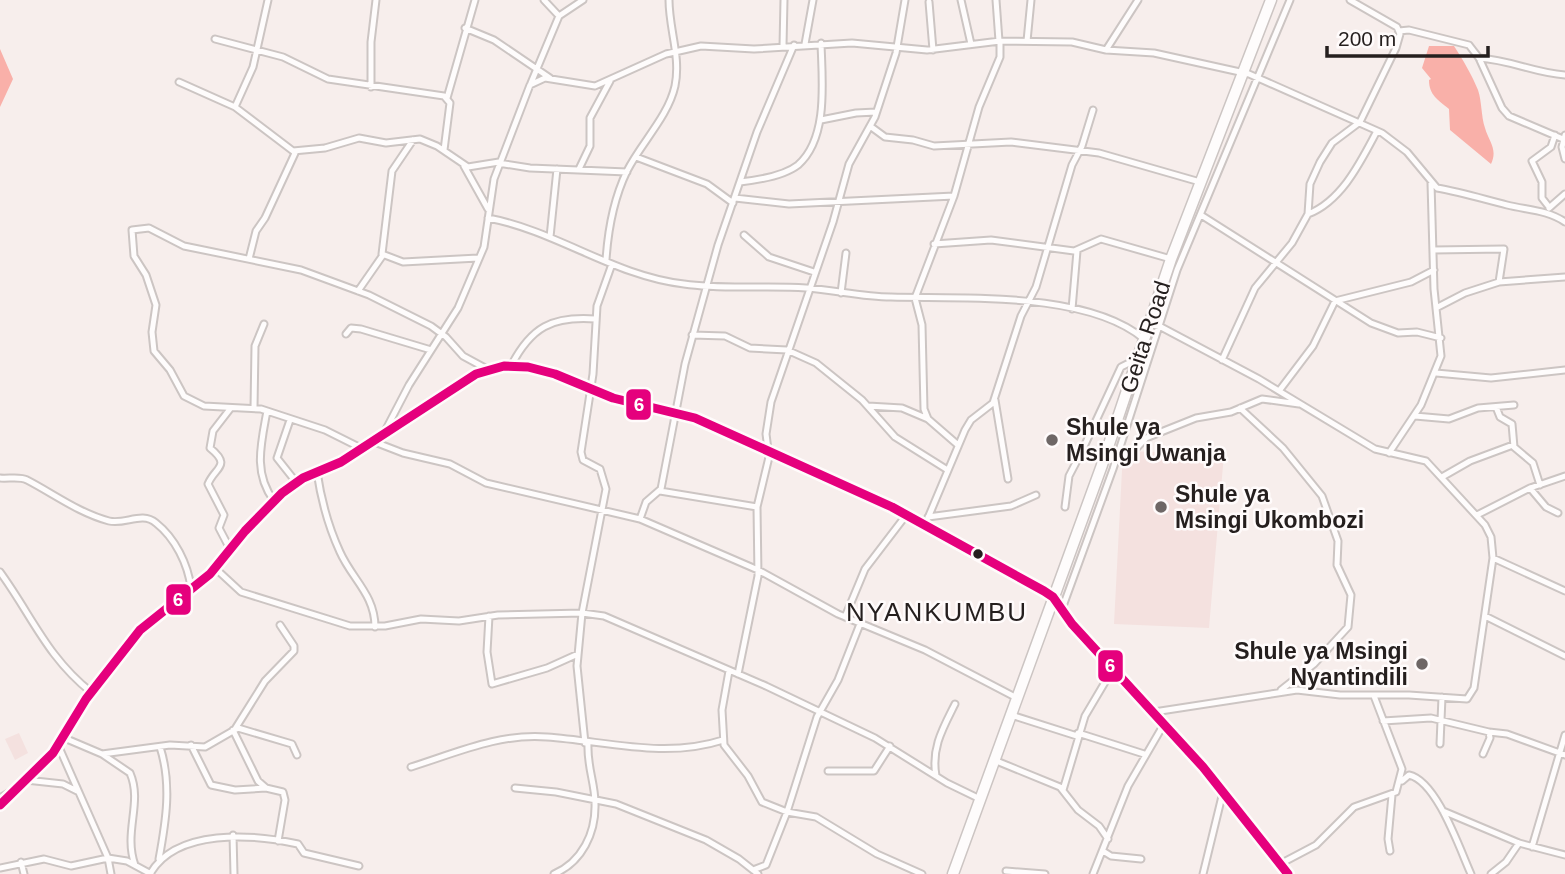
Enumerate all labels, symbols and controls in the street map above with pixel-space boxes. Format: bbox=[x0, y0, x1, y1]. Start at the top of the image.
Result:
scale bar bbox=[1327, 14, 1488, 58]
text: 200 m bbox=[1338, 27, 1396, 50]
street label: Geita Road bbox=[1115, 278, 1175, 396]
line badge: 6 bbox=[625, 388, 652, 421]
text: 6 bbox=[634, 394, 644, 415]
place label: Shule ya Msingi Uwanja bbox=[1066, 414, 1226, 466]
marker: Shule ya Msingi Uwanja bbox=[1044, 432, 1060, 448]
place label: Shule ya Msingi Ukombozi bbox=[1175, 481, 1364, 533]
marker: Shule ya Msingi Ukombozi bbox=[1153, 499, 1169, 515]
unlabelled marker bbox=[971, 547, 985, 561]
line badge: 6 bbox=[165, 583, 192, 616]
text: 6 bbox=[173, 589, 183, 610]
district label: NYANKUMBU bbox=[846, 597, 1028, 627]
place label: Shule ya Msingi Nyantindili bbox=[1234, 638, 1408, 690]
line badge: 6 bbox=[1097, 649, 1124, 683]
text: 6 bbox=[1105, 655, 1115, 676]
marker: Shule ya Msingi Nyantindili bbox=[1414, 656, 1430, 672]

